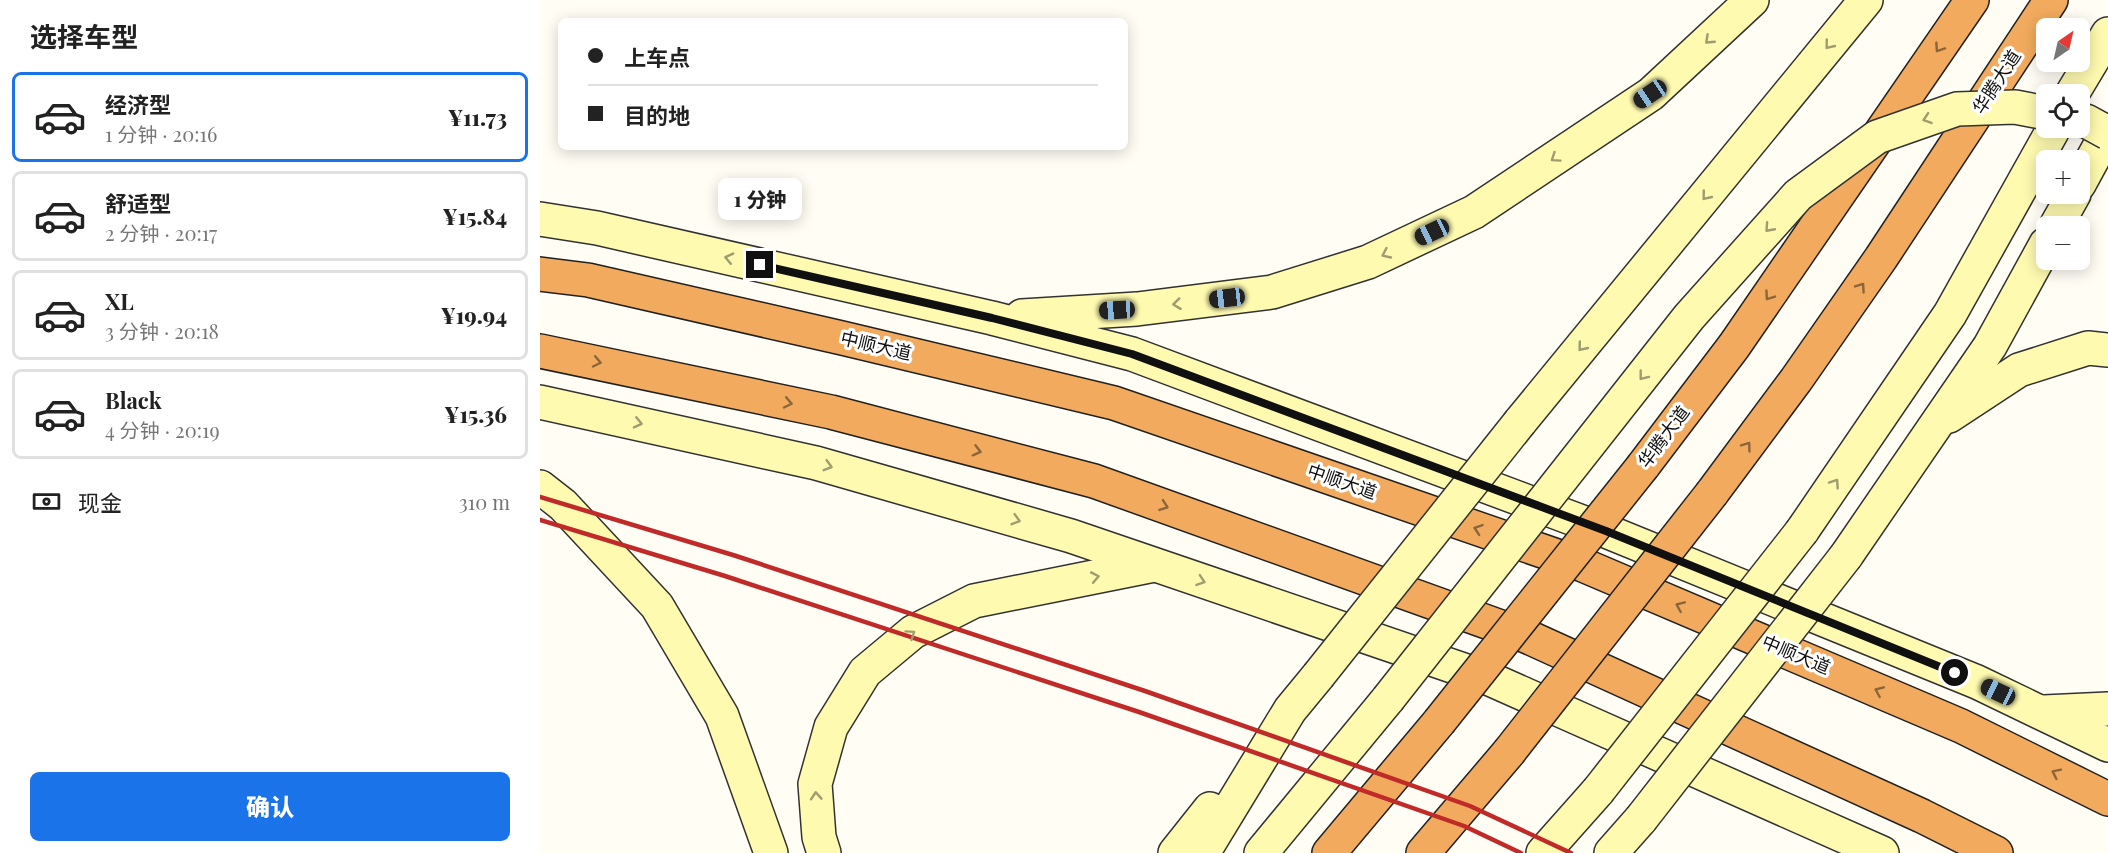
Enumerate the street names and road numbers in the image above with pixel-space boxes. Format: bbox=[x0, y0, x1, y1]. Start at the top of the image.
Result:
street label: 华腾大道 bbox=[1966, 45, 2026, 118]
street label: 中顺大道 bbox=[838, 325, 914, 365]
street label: 华腾大道 bbox=[1632, 400, 1694, 472]
street label: 中顺大道 bbox=[1304, 458, 1380, 504]
street label: 中顺大道 bbox=[1759, 629, 1834, 679]

